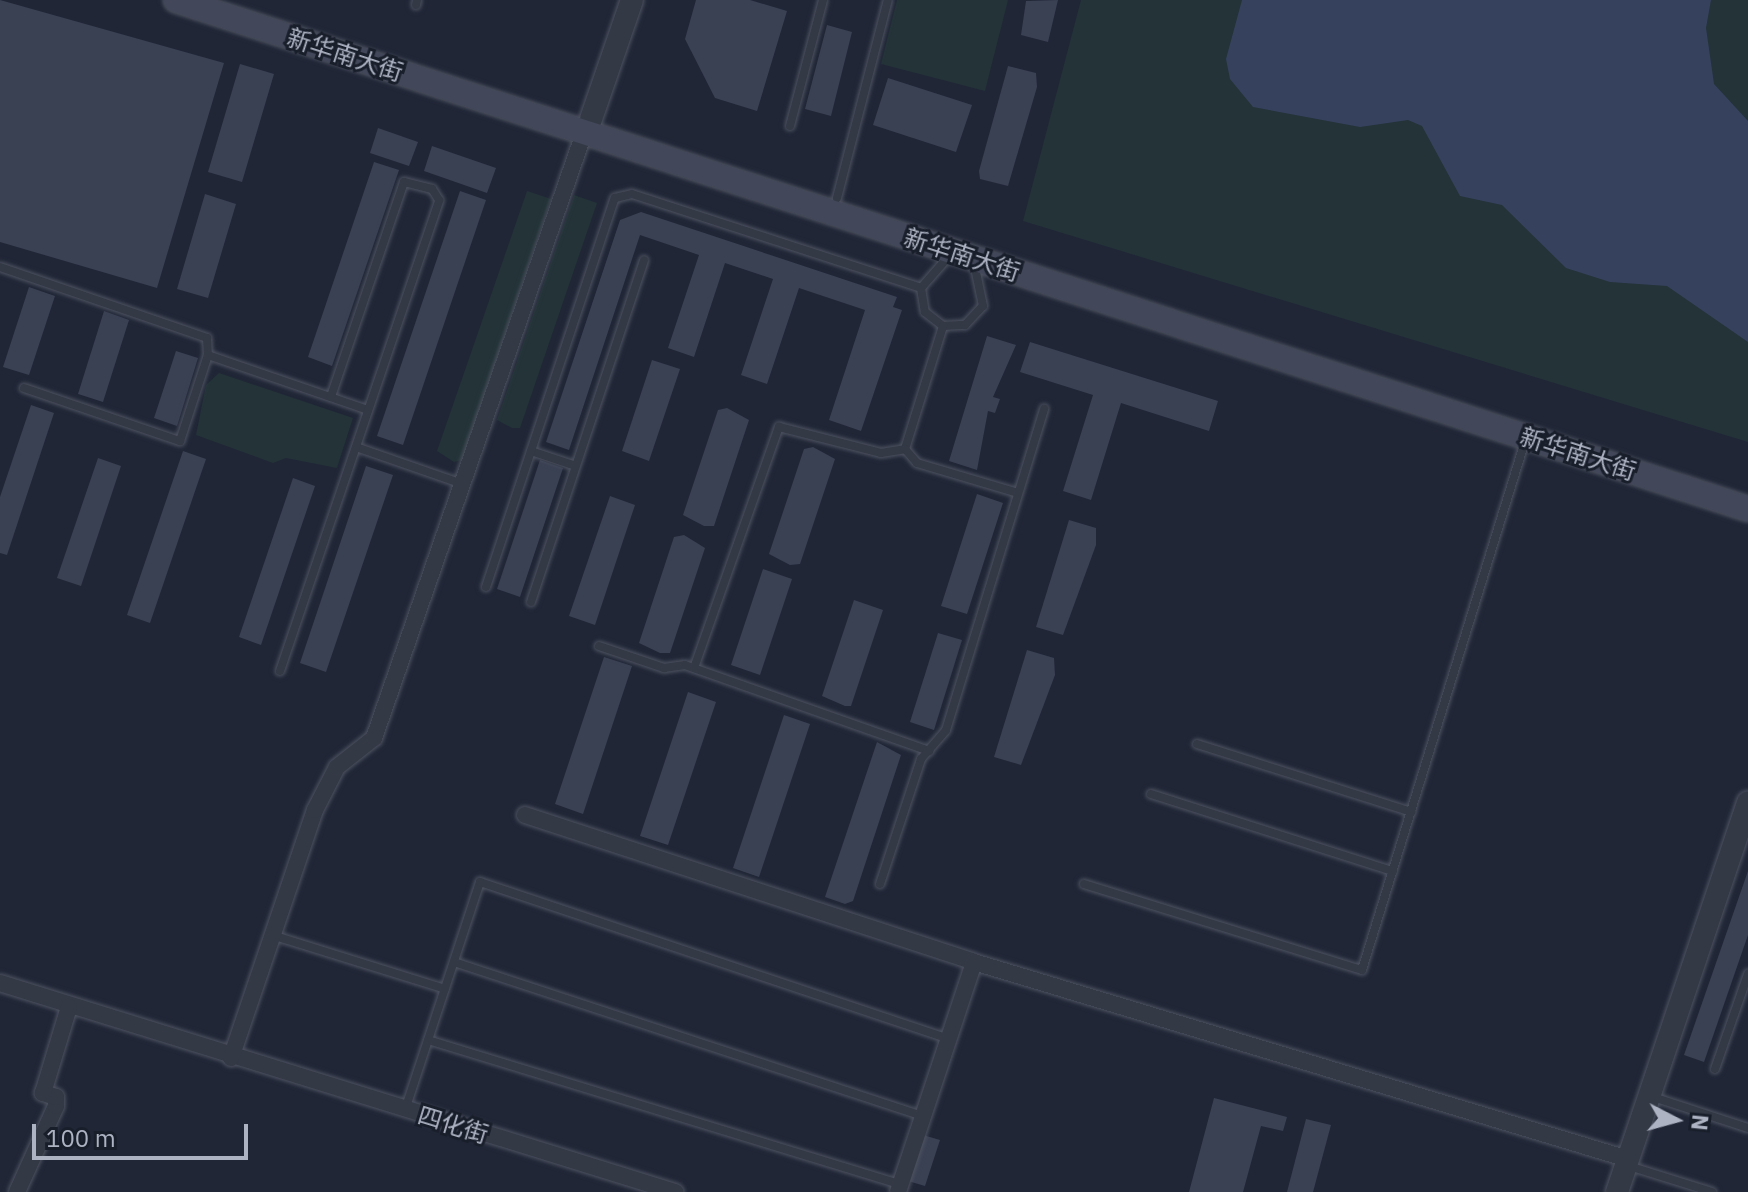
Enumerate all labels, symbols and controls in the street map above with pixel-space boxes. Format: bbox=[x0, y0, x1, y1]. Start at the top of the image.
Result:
street label: 新华南大街 bbox=[283, 23, 407, 87]
street label: 新华南大街 bbox=[900, 223, 1024, 287]
street label: 新华南大街 bbox=[1516, 422, 1640, 486]
north arrow bbox=[1636, 1080, 1716, 1160]
street label: 四化街 bbox=[414, 1101, 492, 1149]
scale bar bbox=[36, 1108, 252, 1158]
text: N bbox=[1685, 1113, 1716, 1132]
text: 100 m bbox=[46, 1122, 116, 1154]

